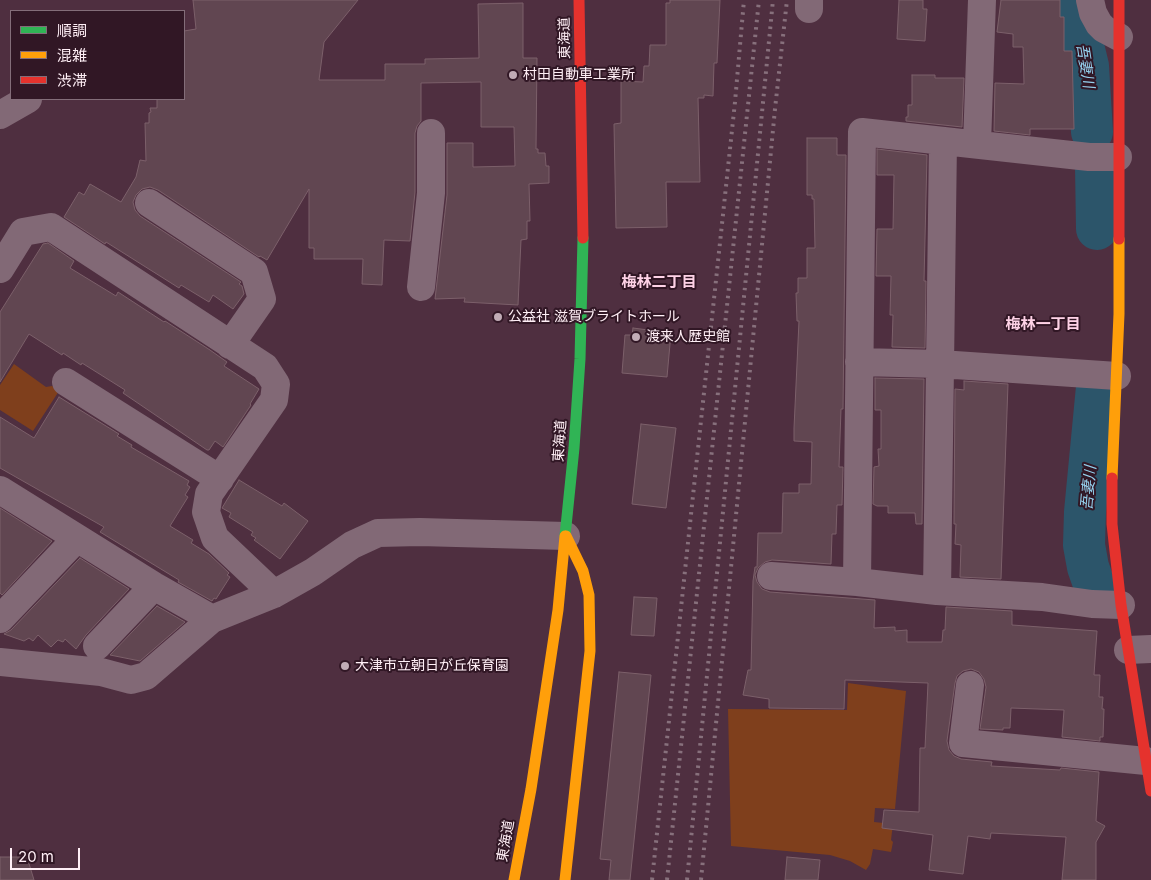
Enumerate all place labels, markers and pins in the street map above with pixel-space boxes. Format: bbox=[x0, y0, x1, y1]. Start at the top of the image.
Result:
place label: 村田自動車工業所 bbox=[523, 67, 635, 83]
marker: 村田自動車工業所 bbox=[507, 69, 519, 81]
place label: 公益社 滋賀ブライトホール bbox=[508, 309, 680, 325]
marker: 公益社 滋賀ブライトホール bbox=[492, 311, 504, 323]
place label: 渡来人歴史館 bbox=[646, 329, 730, 345]
marker: 渡来人歴史館 bbox=[630, 331, 642, 343]
place label: 大津市立朝日が丘保育園 bbox=[355, 658, 509, 674]
marker: 大津市立朝日が丘保育園 bbox=[339, 660, 351, 672]

